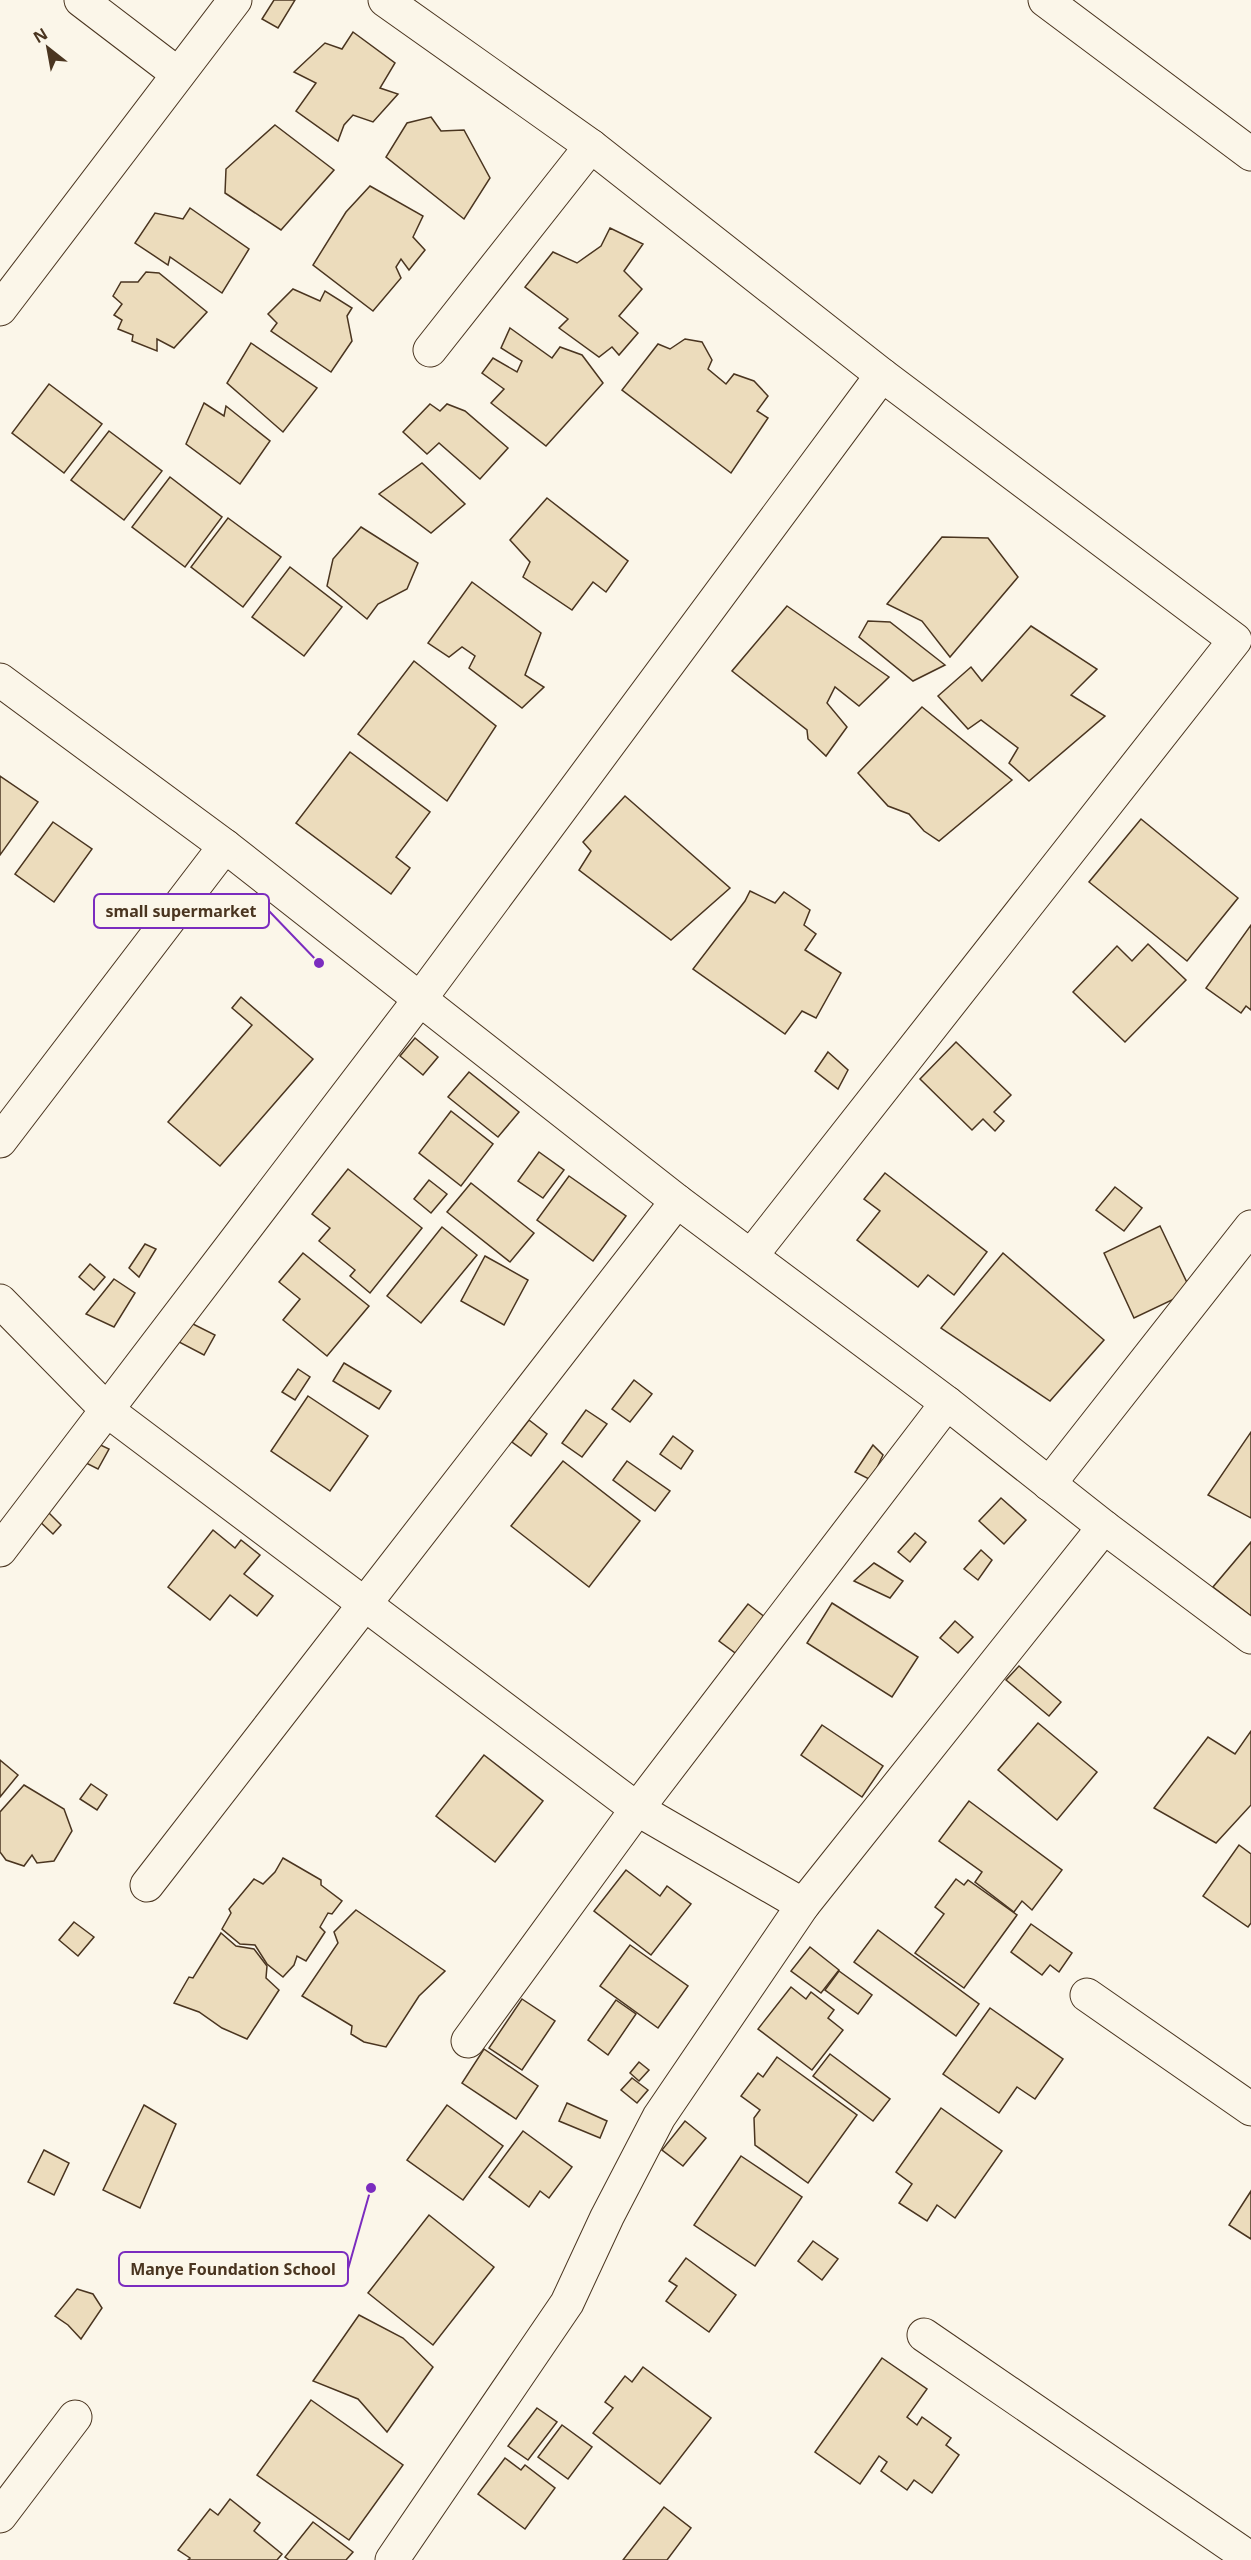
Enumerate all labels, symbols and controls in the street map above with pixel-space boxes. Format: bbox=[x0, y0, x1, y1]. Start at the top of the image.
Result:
north arrow bbox=[18, 18, 78, 78]
text: N bbox=[29, 22, 52, 48]
callout: small supermarket bbox=[94, 894, 269, 928]
text: small supermarket bbox=[106, 900, 257, 922]
callout: Manye Foundation School bbox=[119, 2252, 348, 2286]
text: Manye Foundation School bbox=[130, 2258, 336, 2280]

